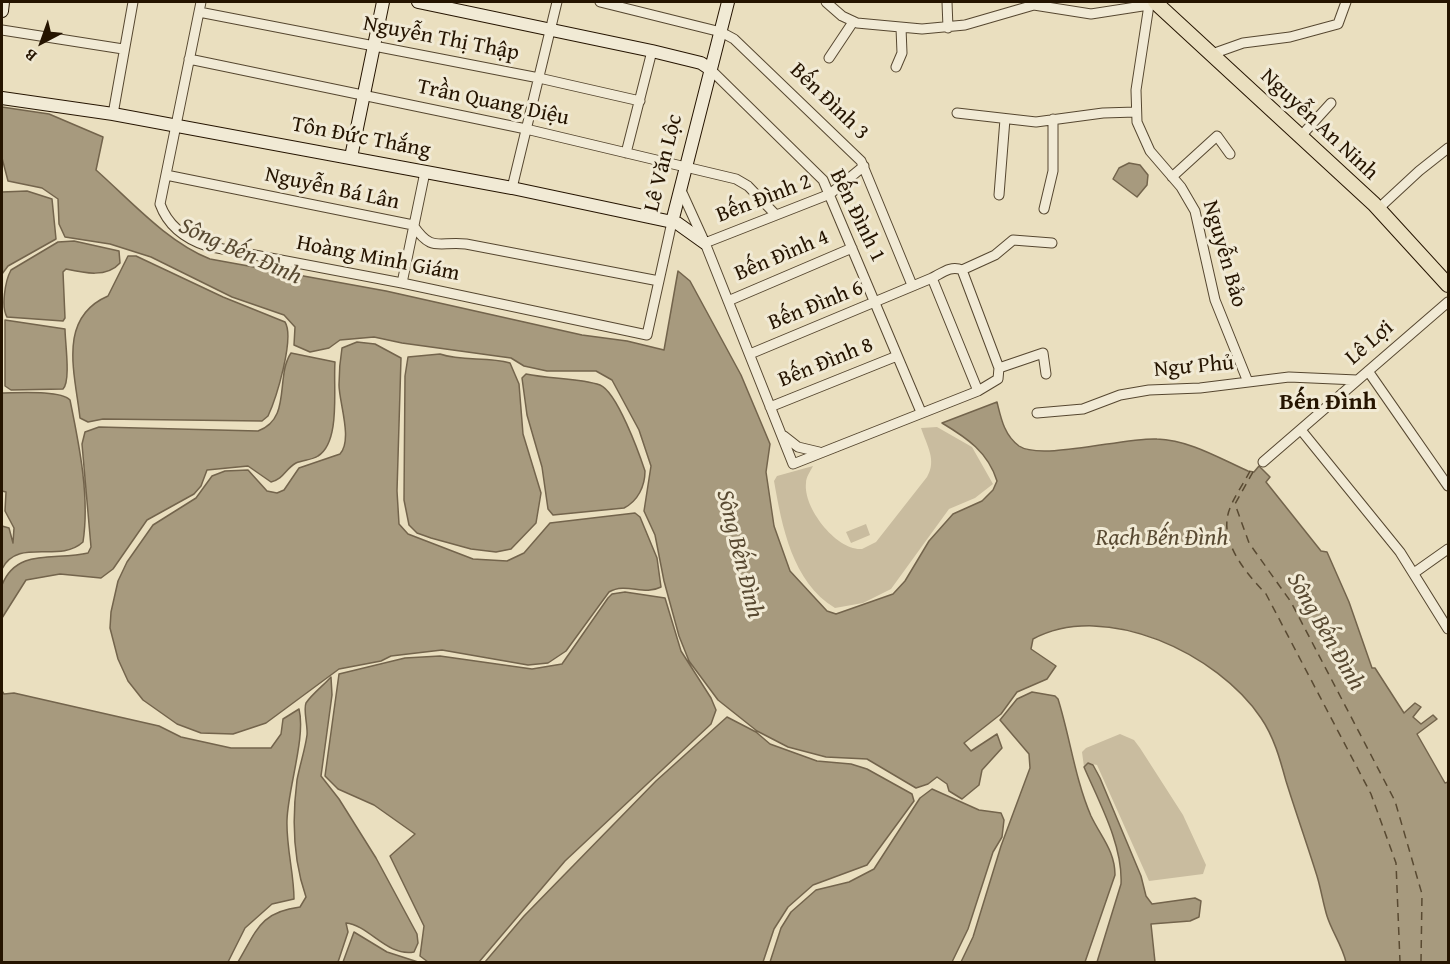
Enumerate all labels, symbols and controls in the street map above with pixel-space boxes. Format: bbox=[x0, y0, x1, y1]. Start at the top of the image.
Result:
street label: Nguyễn Thị Thập bbox=[361, 11, 521, 67]
north arrow bbox=[12, 12, 72, 72]
text: B bbox=[19, 43, 42, 68]
street label: Bến Đình 3 bbox=[784, 58, 874, 146]
street label: Nguyễn An Ninh bbox=[1255, 64, 1383, 186]
street label: Trần Quang Diệu bbox=[415, 74, 571, 132]
street label: Lê Văn Lộc bbox=[639, 111, 689, 215]
street label: Tôn Đức Thắng bbox=[289, 112, 433, 164]
street label: Nguyễn Bá Lân bbox=[262, 162, 402, 216]
street label: Bến Đình 1 bbox=[823, 165, 891, 267]
street label: Bến Đình 2 bbox=[713, 169, 815, 229]
street label: Nguyễn Bảo bbox=[1196, 198, 1252, 310]
water label: Sông Bến Đình bbox=[174, 212, 306, 292]
street label: Bến Đình 4 bbox=[731, 224, 833, 288]
street label: Hoàng Minh Giám bbox=[294, 230, 462, 288]
street label: Bến Đình 6 bbox=[765, 275, 867, 337]
street label: Lê Lợi bbox=[1341, 315, 1399, 371]
street label: Bến Đình 8 bbox=[775, 332, 877, 394]
street label: Ngư Phủ bbox=[1153, 350, 1235, 384]
district label: Bến Đình bbox=[1279, 389, 1377, 417]
water label: Sông Bến Đình bbox=[709, 487, 769, 621]
water label: Rạch Bến Đình bbox=[1096, 525, 1228, 553]
water label: Sông Bến Đình bbox=[1280, 568, 1370, 696]

